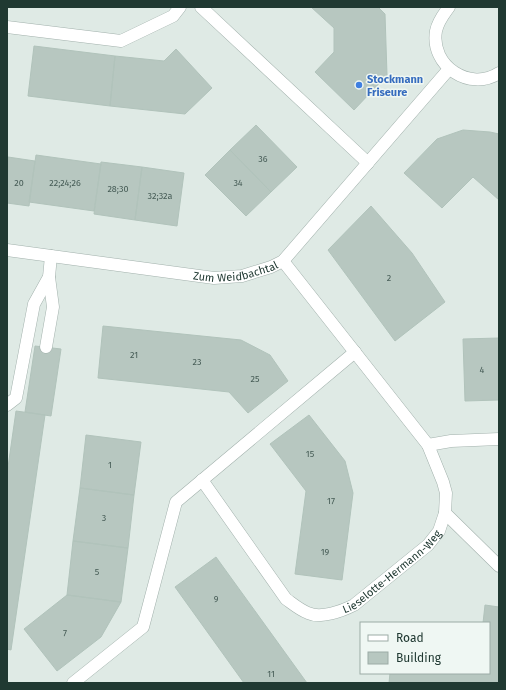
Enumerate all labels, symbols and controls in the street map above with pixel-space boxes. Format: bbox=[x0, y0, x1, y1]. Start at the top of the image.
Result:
place label: Stockmann Friseure bbox=[367, 73, 423, 99]
marker: Stockmann Friseure bbox=[354, 80, 364, 90]
house number: 36 bbox=[258, 154, 268, 164]
house number: 20 bbox=[14, 178, 24, 188]
house number: 22;24;26 bbox=[49, 178, 81, 188]
house number: 34 bbox=[233, 178, 243, 188]
house number: 28;30 bbox=[107, 184, 129, 194]
house number: 32;32a bbox=[148, 191, 172, 201]
street label: Zum Weidbachtal bbox=[192, 259, 280, 285]
house number: 2 bbox=[387, 273, 391, 283]
house number: 21 bbox=[130, 350, 138, 360]
house number: 23 bbox=[193, 357, 201, 367]
house number: 4 bbox=[480, 365, 485, 375]
house number: 25 bbox=[251, 374, 260, 384]
house number: 15 bbox=[306, 449, 315, 459]
house number: 1 bbox=[108, 460, 112, 470]
house number: 17 bbox=[327, 496, 335, 506]
house number: 3 bbox=[102, 513, 106, 523]
street label: Lieselotte-Hermann-Weg bbox=[341, 527, 444, 616]
house number: 19 bbox=[321, 547, 330, 557]
house number: 5 bbox=[95, 567, 100, 577]
house number: 9 bbox=[214, 594, 219, 604]
legend bbox=[360, 622, 490, 674]
house number: 7 bbox=[63, 628, 67, 638]
text: Road bbox=[396, 631, 424, 645]
text: Building bbox=[396, 651, 442, 665]
house number: 11 bbox=[267, 669, 275, 679]

